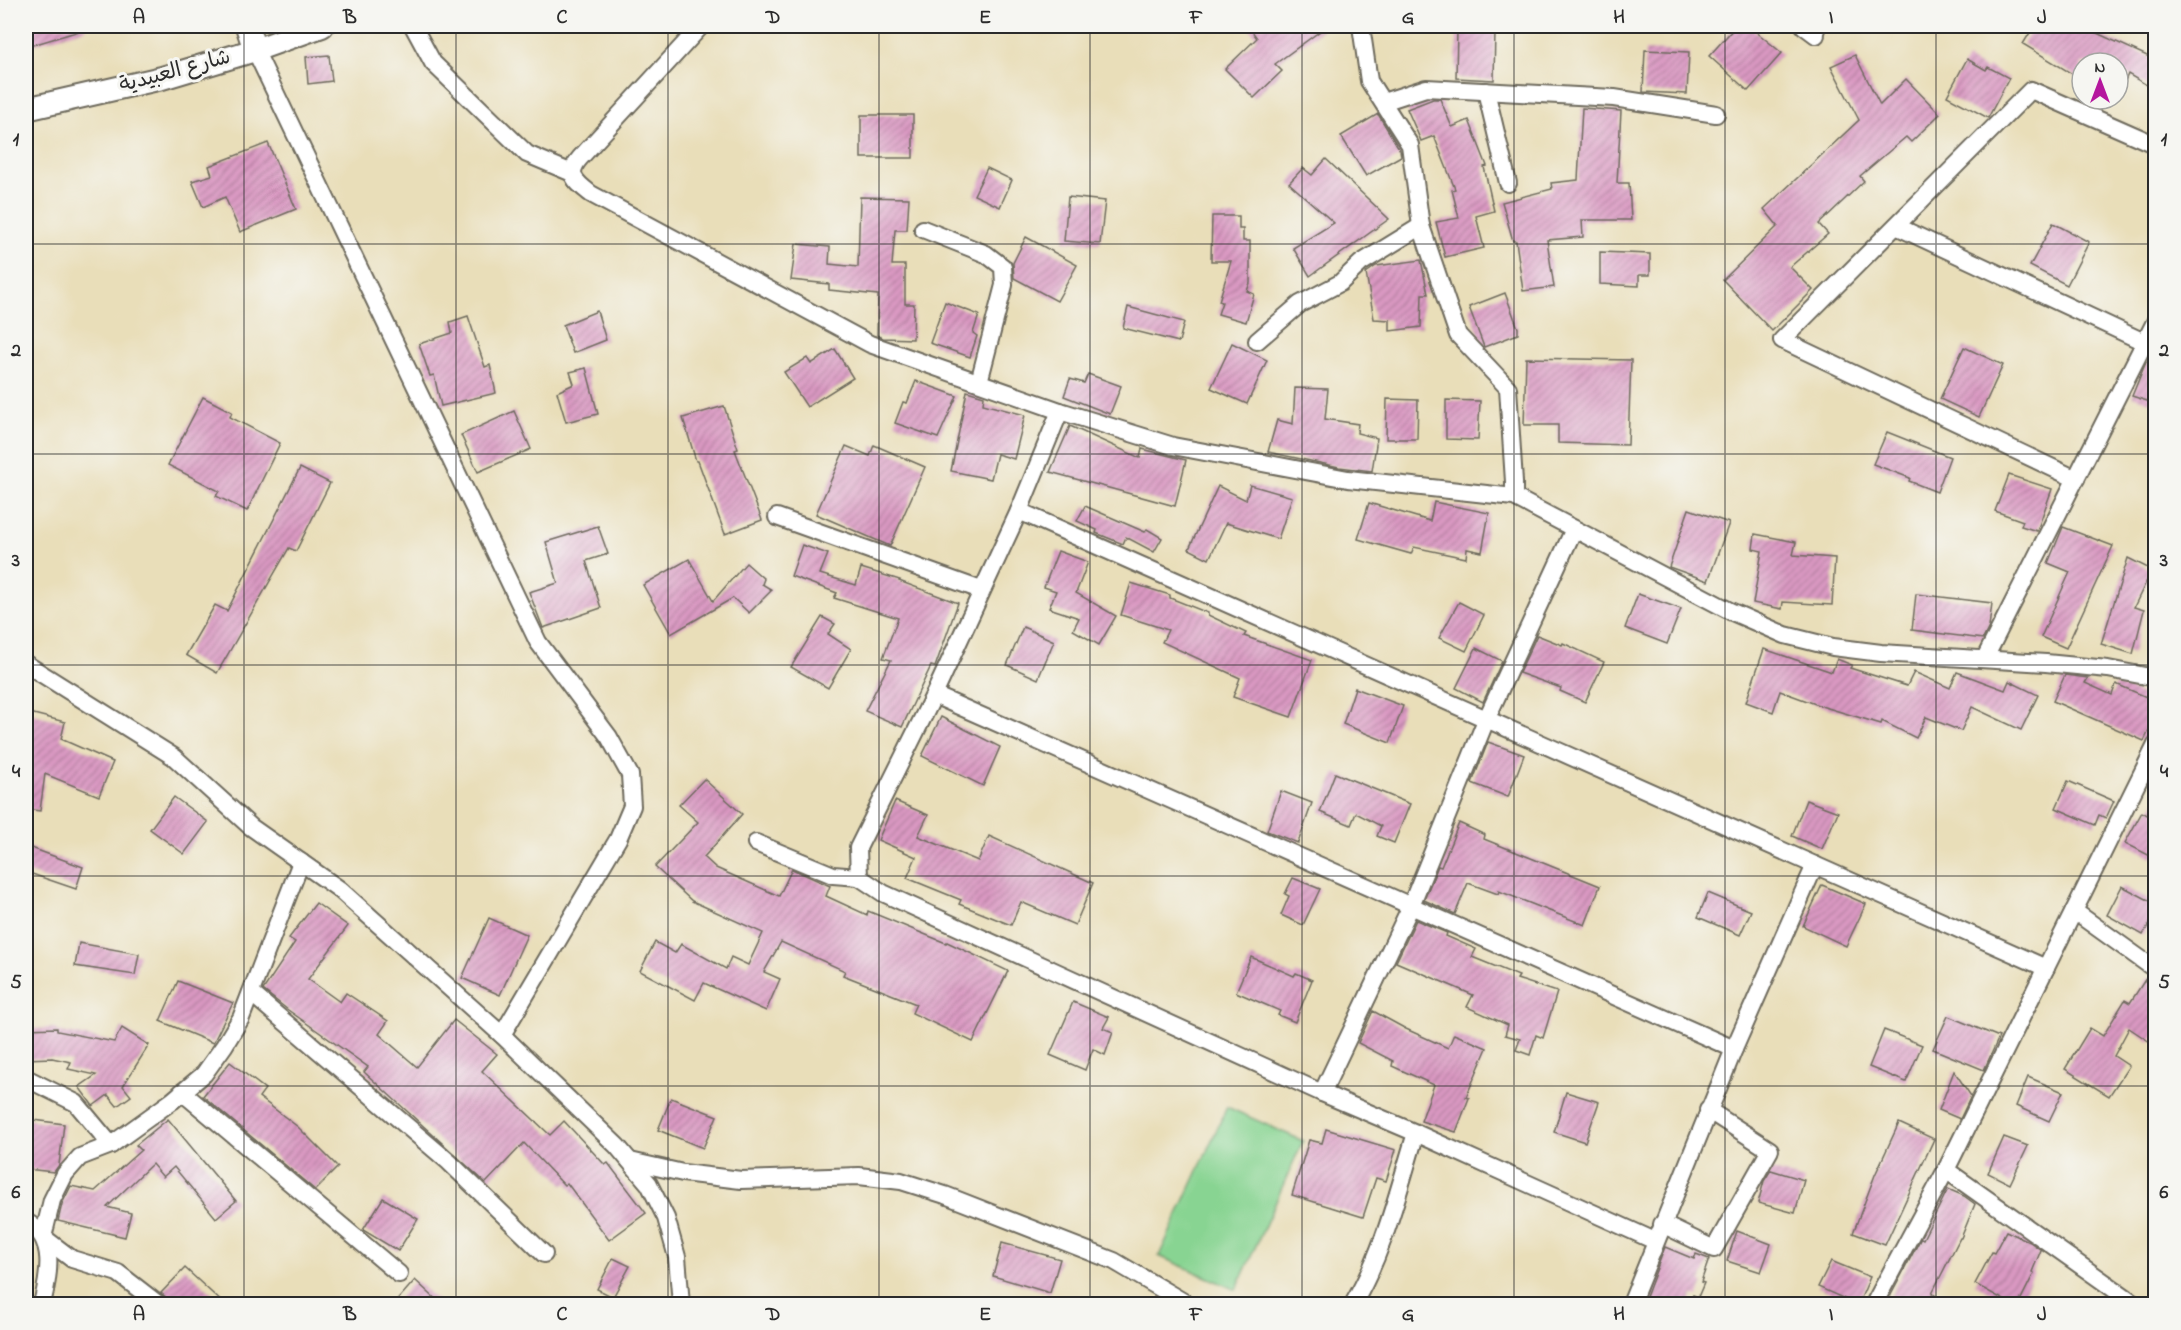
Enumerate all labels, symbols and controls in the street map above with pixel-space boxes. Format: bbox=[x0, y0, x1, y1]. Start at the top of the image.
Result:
text: A bbox=[133, 4, 145, 33]
text: B bbox=[342, 4, 357, 33]
text: C bbox=[557, 4, 568, 33]
text: D bbox=[765, 4, 780, 33]
text: E bbox=[979, 4, 991, 33]
text: F bbox=[1189, 4, 1203, 33]
text: G bbox=[1402, 4, 1415, 33]
text: H bbox=[1613, 4, 1625, 33]
text: I bbox=[1829, 4, 1834, 33]
text: J bbox=[2037, 4, 2047, 33]
street label: شارع العبيدية bbox=[116, 43, 234, 101]
north arrow bbox=[2070, 51, 2130, 111]
text: N bbox=[2095, 56, 2106, 80]
text: 1 bbox=[13, 126, 20, 155]
text: 1 bbox=[2161, 126, 2168, 155]
text: 2 bbox=[10, 337, 21, 366]
text: 2 bbox=[2158, 337, 2169, 366]
text: 3 bbox=[11, 547, 20, 576]
text: 3 bbox=[2159, 547, 2168, 576]
text: 4 bbox=[12, 758, 21, 787]
text: 4 bbox=[2160, 758, 2169, 787]
text: 5 bbox=[10, 969, 22, 998]
text: 5 bbox=[2158, 969, 2170, 998]
text: 6 bbox=[12, 1179, 21, 1208]
text: 6 bbox=[2160, 1179, 2169, 1208]
text: A bbox=[133, 1301, 145, 1330]
text: B bbox=[342, 1301, 357, 1330]
text: C bbox=[557, 1301, 568, 1330]
text: D bbox=[765, 1301, 780, 1330]
text: E bbox=[979, 1301, 991, 1330]
text: F bbox=[1189, 1301, 1203, 1330]
text: G bbox=[1402, 1301, 1415, 1330]
text: H bbox=[1613, 1301, 1625, 1330]
text: I bbox=[1829, 1301, 1834, 1330]
text: J bbox=[2037, 1301, 2047, 1330]

